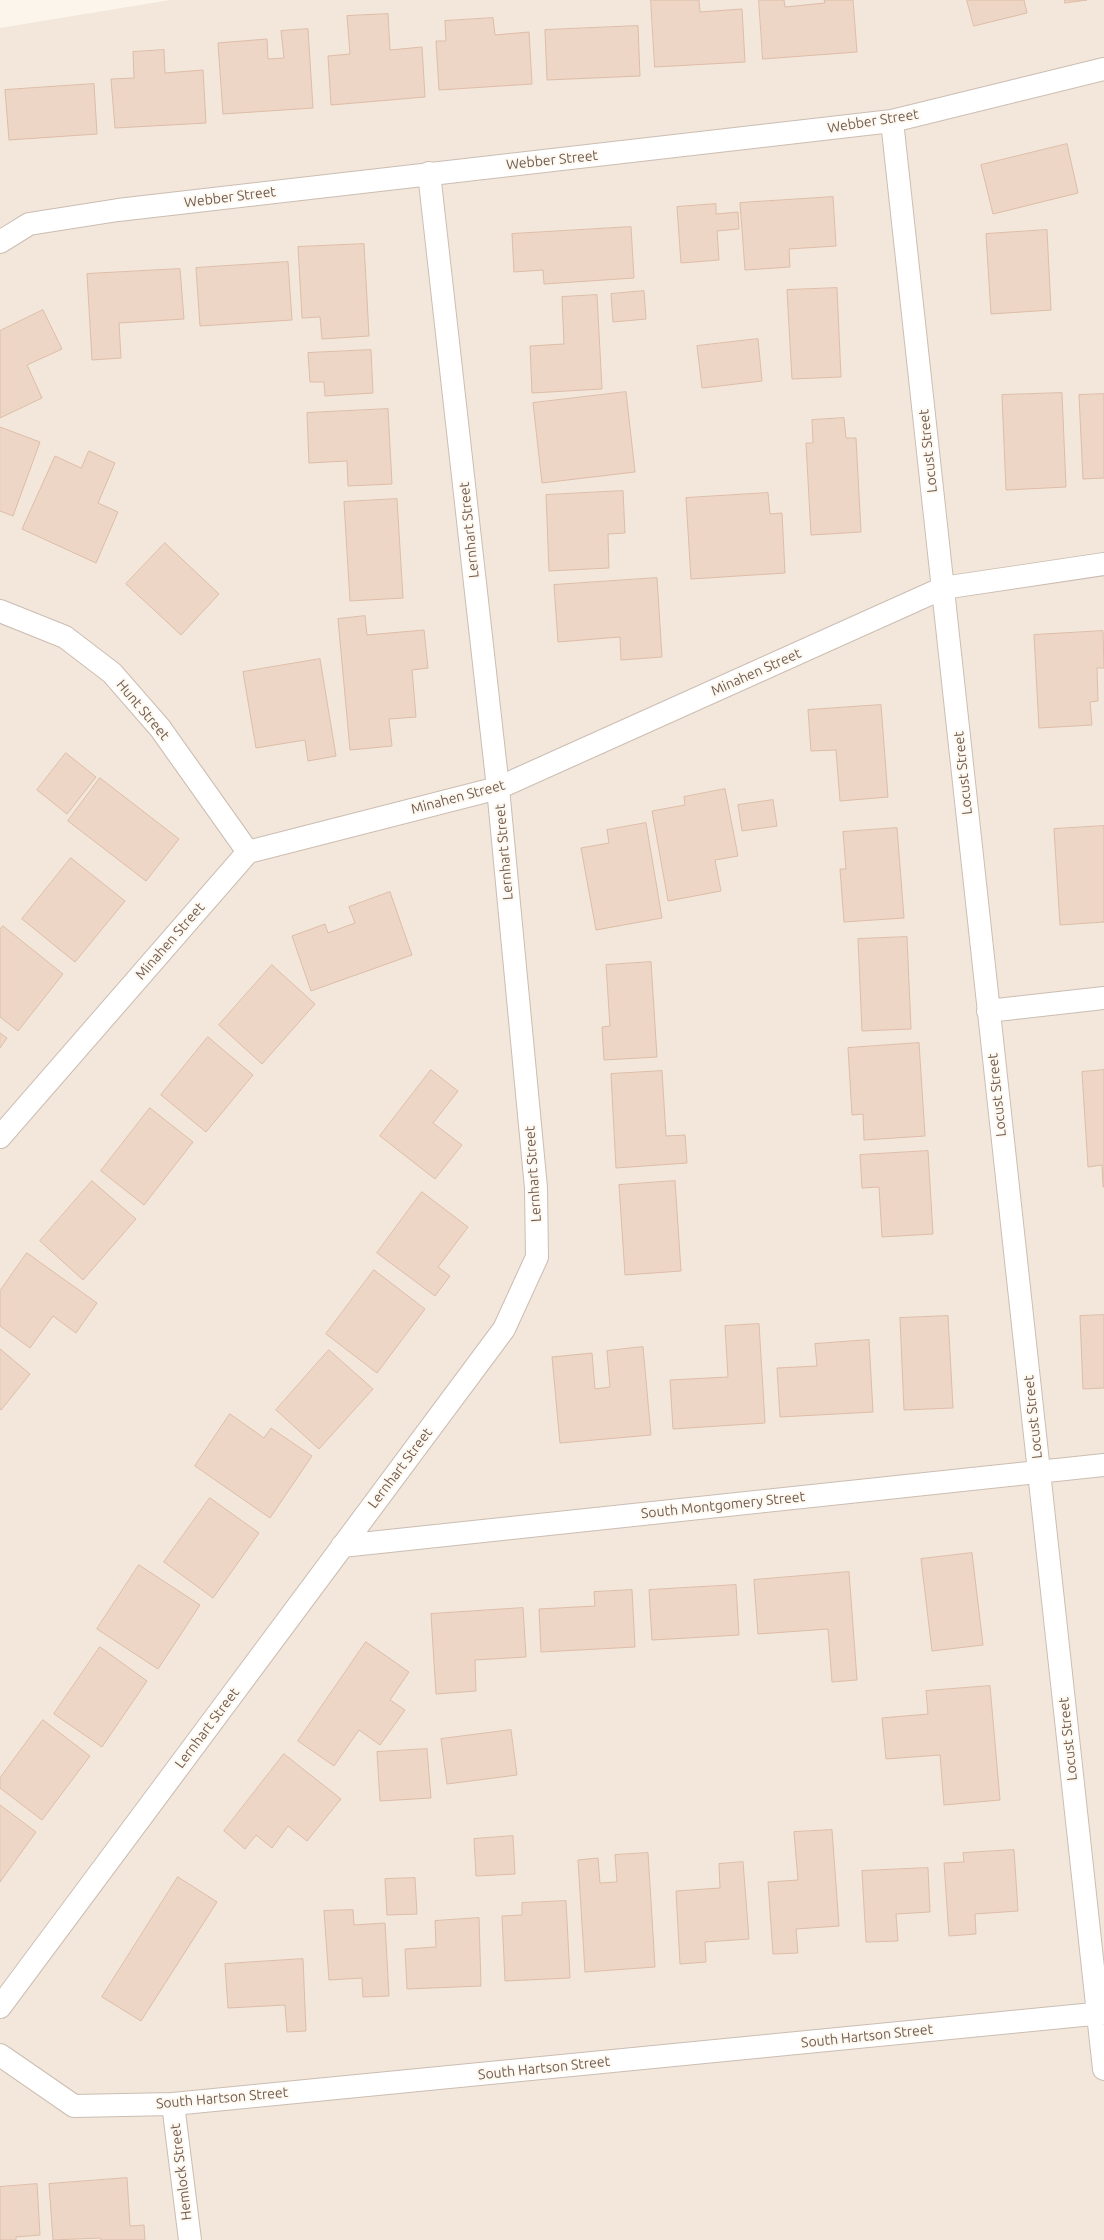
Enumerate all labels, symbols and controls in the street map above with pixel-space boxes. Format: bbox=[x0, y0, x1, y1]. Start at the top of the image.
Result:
street label: Webber Street bbox=[826, 105, 920, 137]
street label: Webber Street bbox=[505, 147, 599, 173]
street label: Webber Street bbox=[183, 183, 277, 211]
street label: Locust Street bbox=[915, 409, 941, 493]
street label: Lernhart Street bbox=[456, 481, 482, 579]
street label: Minahen Street bbox=[708, 645, 804, 699]
street label: Hunt Street bbox=[113, 676, 173, 744]
street label: Locust Street bbox=[950, 731, 976, 815]
street label: Minahen Street bbox=[409, 776, 507, 818]
street label: Lernhart Street bbox=[491, 803, 517, 901]
street label: Minahen Street bbox=[132, 899, 208, 983]
street label: Locust Street bbox=[984, 1053, 1010, 1137]
street label: Lernhart Street bbox=[521, 1125, 545, 1223]
street label: Locust Street bbox=[1020, 1375, 1046, 1459]
street label: Lernhart Street bbox=[364, 1424, 436, 1512]
street label: South Montgomery Street bbox=[640, 1488, 806, 1522]
street label: Lernhart Street bbox=[171, 1684, 243, 1772]
street label: Locust Street bbox=[1055, 1697, 1081, 1781]
street label: South Hartson Street bbox=[800, 2021, 934, 2051]
street label: South Hartson Street bbox=[477, 2053, 611, 2083]
street label: South Hartson Street bbox=[155, 2084, 289, 2112]
street label: Hemlock Street bbox=[167, 2123, 195, 2221]

